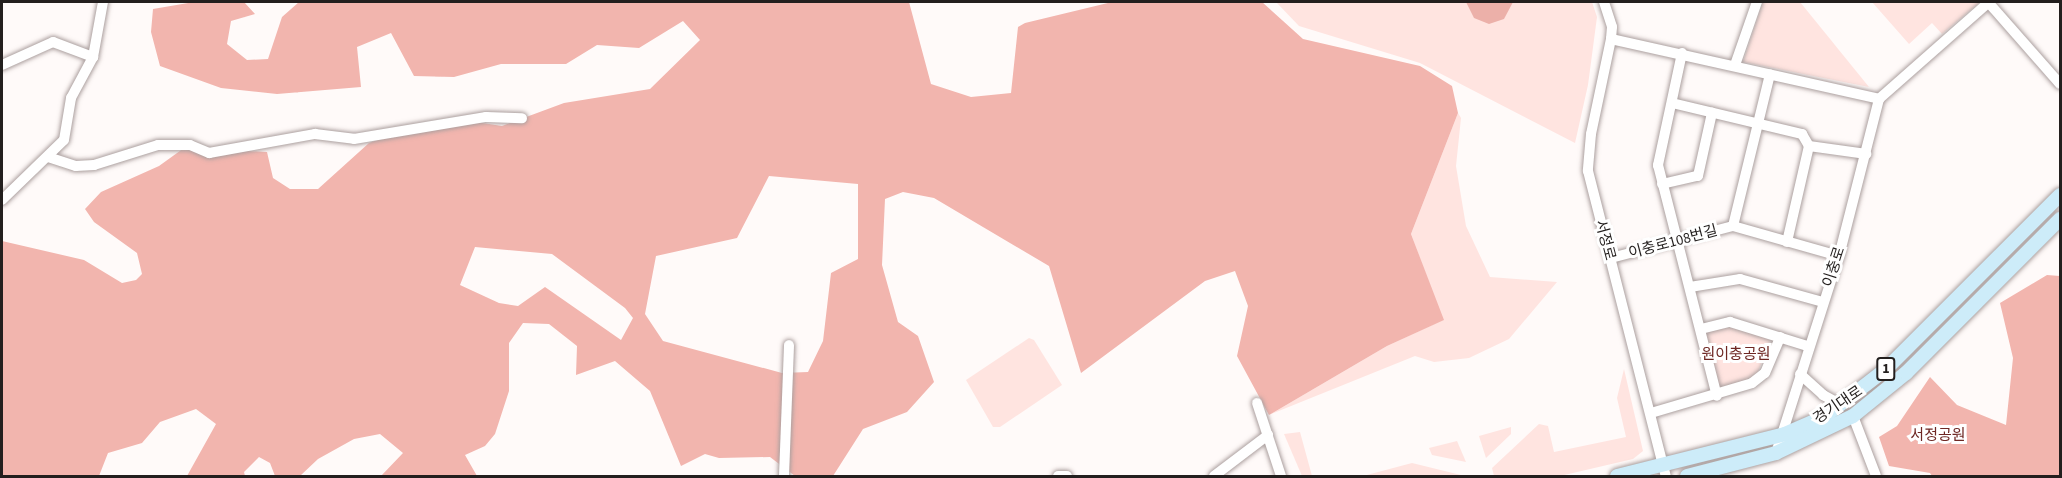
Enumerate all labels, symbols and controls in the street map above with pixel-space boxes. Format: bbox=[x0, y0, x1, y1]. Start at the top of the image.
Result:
street label: 서정로 bbox=[1591, 218, 1619, 262]
street label: 이충로108번길 bbox=[1627, 221, 1719, 263]
street label: 이충로 bbox=[1819, 245, 1849, 289]
park label: 원이충공원 bbox=[1702, 346, 1770, 364]
road number: 1 bbox=[1876, 358, 1896, 380]
street label: 경기대로 bbox=[1810, 382, 1866, 428]
park label: 서정공원 bbox=[1910, 427, 1966, 445]

